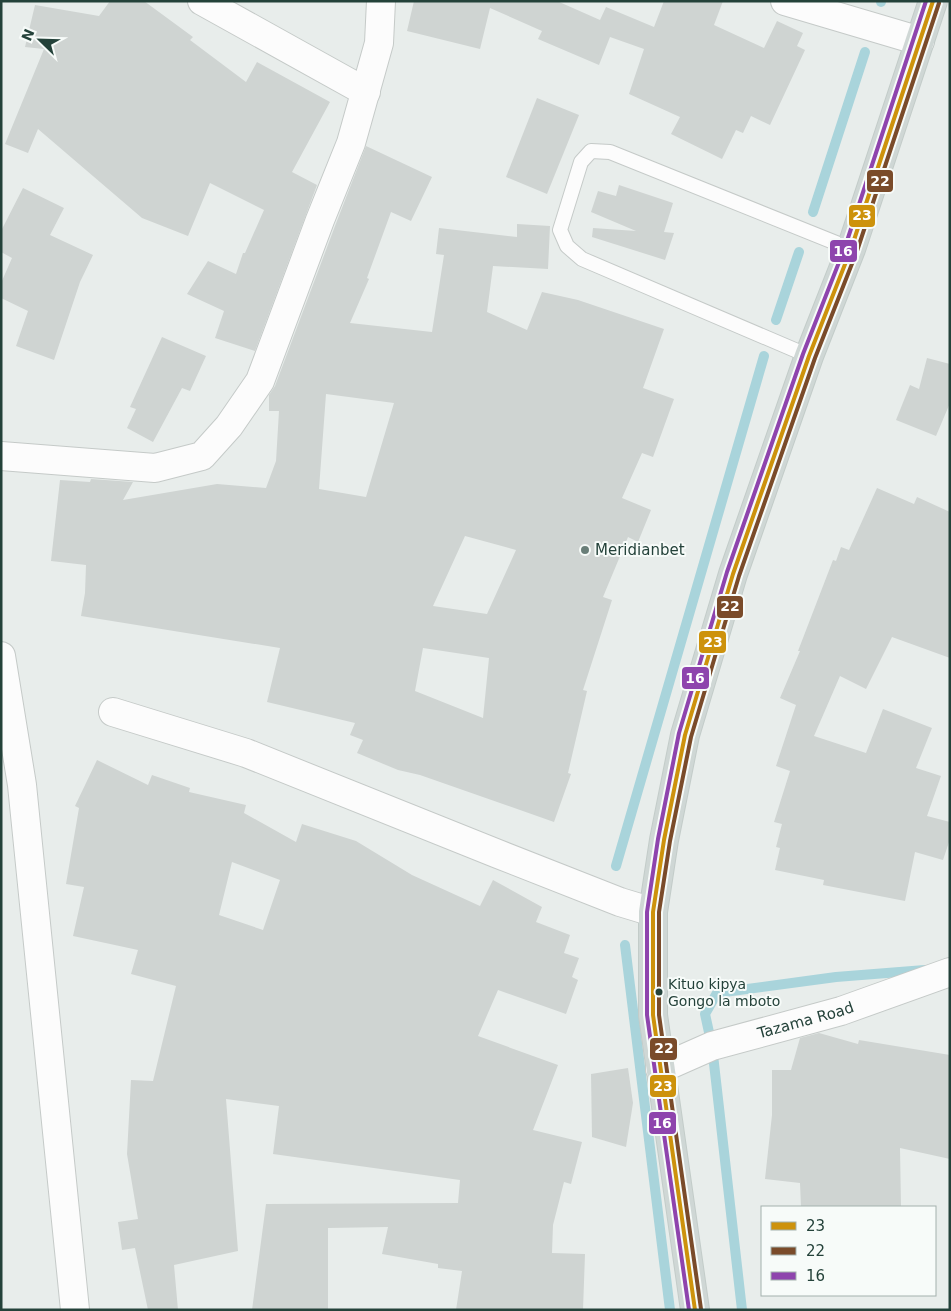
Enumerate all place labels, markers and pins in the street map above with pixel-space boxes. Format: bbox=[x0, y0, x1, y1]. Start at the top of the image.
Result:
place label: Meridianbet bbox=[595, 541, 685, 559]
marker: Meridianbet bbox=[579, 544, 591, 556]
place label: Kituo kipya Gongo la mboto bbox=[668, 976, 780, 1009]
marker: Kituo kipya Gongo la mboto bbox=[654, 987, 664, 997]

